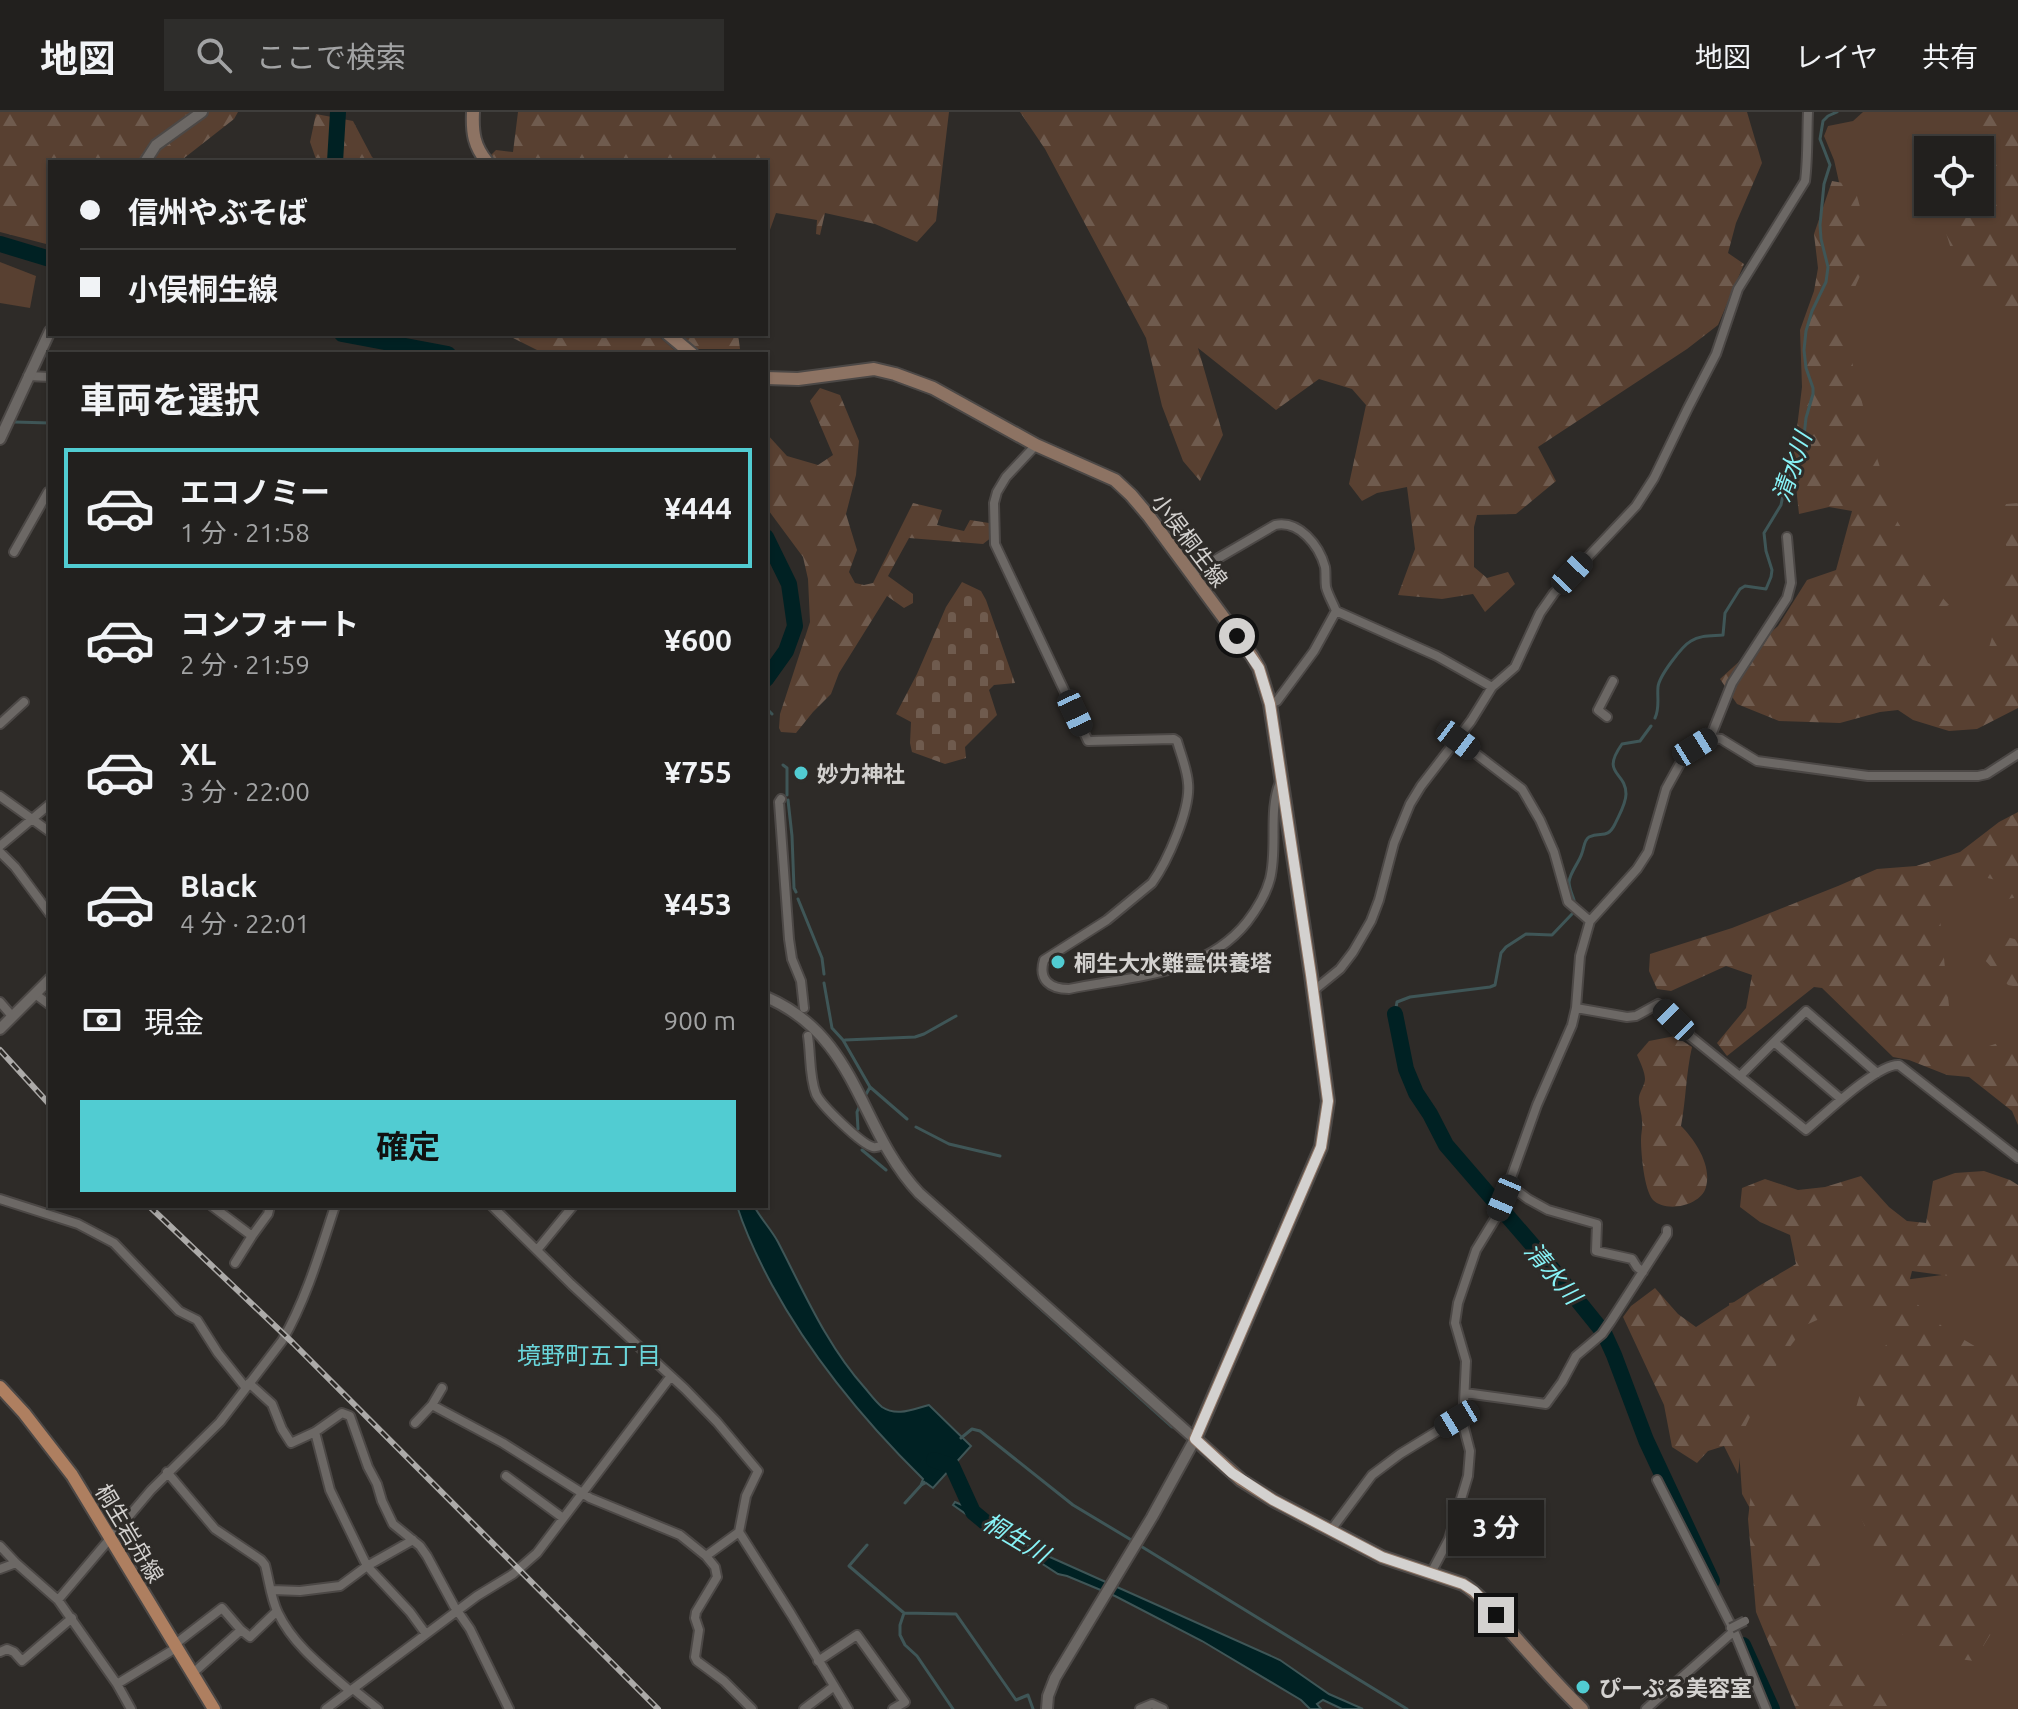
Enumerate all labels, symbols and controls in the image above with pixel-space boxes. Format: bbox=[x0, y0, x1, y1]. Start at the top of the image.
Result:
search box bbox=[164, 19, 724, 91]
icon: search bbox=[192, 33, 236, 77]
text: 地図 bbox=[40, 37, 116, 79]
text: ここで検索 bbox=[256, 40, 406, 74]
text: 地図 bbox=[1695, 41, 1751, 72]
text: レイヤ bbox=[1795, 41, 1878, 72]
text: 共有 bbox=[1922, 41, 1978, 72]
map controls bbox=[1914, 136, 1994, 216]
button: locate bbox=[1914, 136, 1994, 216]
text: 信州やぶそば bbox=[128, 195, 308, 229]
text: 小俣桐生線 bbox=[128, 272, 278, 306]
text: 車両を選択 bbox=[80, 379, 260, 420]
water label: 清水川 bbox=[1768, 426, 1817, 505]
icon: car bbox=[84, 472, 156, 544]
text: エコノミー bbox=[180, 475, 330, 509]
street label: 小俣桐生線 bbox=[1147, 489, 1233, 591]
text: ¥444 bbox=[664, 491, 732, 525]
text: 1 分 · 21:58 bbox=[180, 518, 310, 547]
car bbox=[1547, 547, 1597, 599]
icon: car bbox=[84, 604, 156, 676]
text: コンフォート bbox=[180, 607, 359, 641]
route start bbox=[1219, 618, 1255, 654]
text: ¥600 bbox=[664, 623, 732, 657]
text: 2 分 · 21:59 bbox=[180, 650, 310, 679]
car bbox=[1054, 686, 1096, 740]
car bbox=[1432, 716, 1484, 764]
car bbox=[1668, 724, 1722, 770]
icon: car bbox=[84, 736, 156, 808]
text: XL bbox=[180, 737, 216, 771]
text: ¥755 bbox=[664, 755, 732, 789]
place label: 妙力神社 bbox=[817, 761, 905, 786]
marker: 妙力神社 bbox=[792, 764, 810, 782]
text: 3 分 · 22:00 bbox=[180, 777, 310, 806]
icon: car bbox=[84, 868, 156, 940]
text: Black bbox=[180, 869, 257, 903]
text: ¥453 bbox=[664, 887, 732, 921]
text: 4 分 · 22:01 bbox=[180, 909, 310, 938]
place label: 桐生大水難霊供養塔 bbox=[1074, 950, 1272, 975]
marker: 桐生大水難霊供養塔 bbox=[1049, 953, 1067, 971]
car bbox=[1649, 995, 1699, 1045]
icon: cash bbox=[80, 998, 124, 1042]
text: 現金 bbox=[144, 1005, 204, 1039]
text: 900 m bbox=[664, 1006, 736, 1035]
button: 確定 bbox=[80, 1100, 736, 1192]
car bbox=[1484, 1171, 1524, 1225]
water label: 清水川 bbox=[1520, 1237, 1588, 1312]
district label: 境野町五丁目 bbox=[517, 1342, 661, 1369]
car bbox=[1430, 1396, 1484, 1442]
street label: 桐生岩舟線 bbox=[91, 1479, 169, 1587]
callout: 3 分 bbox=[1448, 1499, 1544, 1555]
water label: 桐生川 bbox=[978, 1508, 1056, 1570]
text: 3 分 bbox=[1473, 1513, 1519, 1542]
route end bbox=[1478, 1597, 1514, 1633]
place label: ぴーぷる美容室 bbox=[1599, 1675, 1752, 1700]
marker: ぴーぷる美容室 bbox=[1574, 1678, 1592, 1696]

